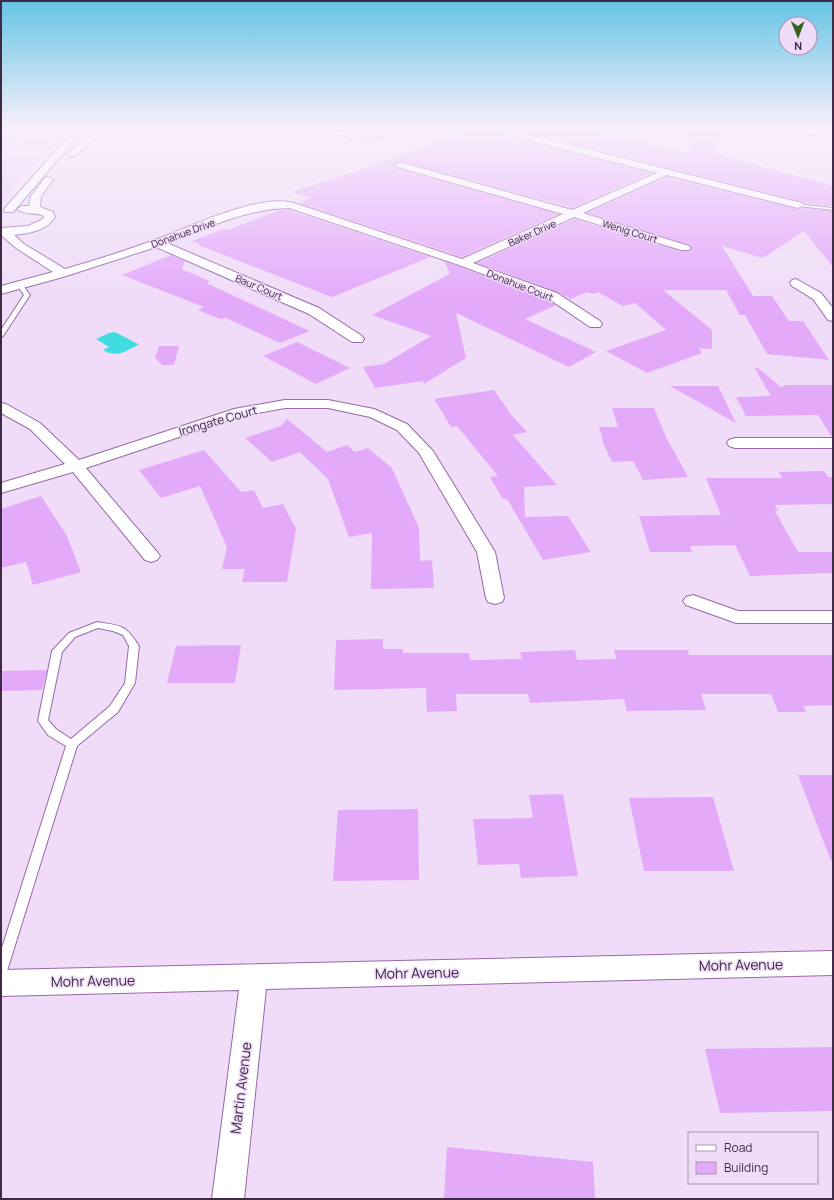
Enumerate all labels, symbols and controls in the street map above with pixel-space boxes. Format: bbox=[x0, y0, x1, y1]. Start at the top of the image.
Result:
north arrow bbox=[778, 16, 818, 56]
text: N bbox=[794, 39, 802, 54]
street label: Donahue Drive bbox=[149, 215, 217, 251]
street label: Baker Drive bbox=[506, 216, 558, 250]
street label: Wenig Court bbox=[601, 216, 659, 246]
street label: Donahue Court bbox=[485, 266, 555, 304]
street label: Baur Court bbox=[233, 271, 285, 303]
street label: Irongate Court bbox=[177, 401, 259, 440]
street label: Mohr Avenue bbox=[699, 954, 783, 975]
street label: Mohr Avenue bbox=[375, 962, 459, 983]
street label: Mohr Avenue bbox=[51, 970, 135, 991]
street label: Martin Avenue bbox=[225, 1041, 256, 1135]
legend bbox=[688, 1132, 818, 1184]
text: Road bbox=[724, 1139, 752, 1156]
text: Building bbox=[724, 1159, 768, 1176]

